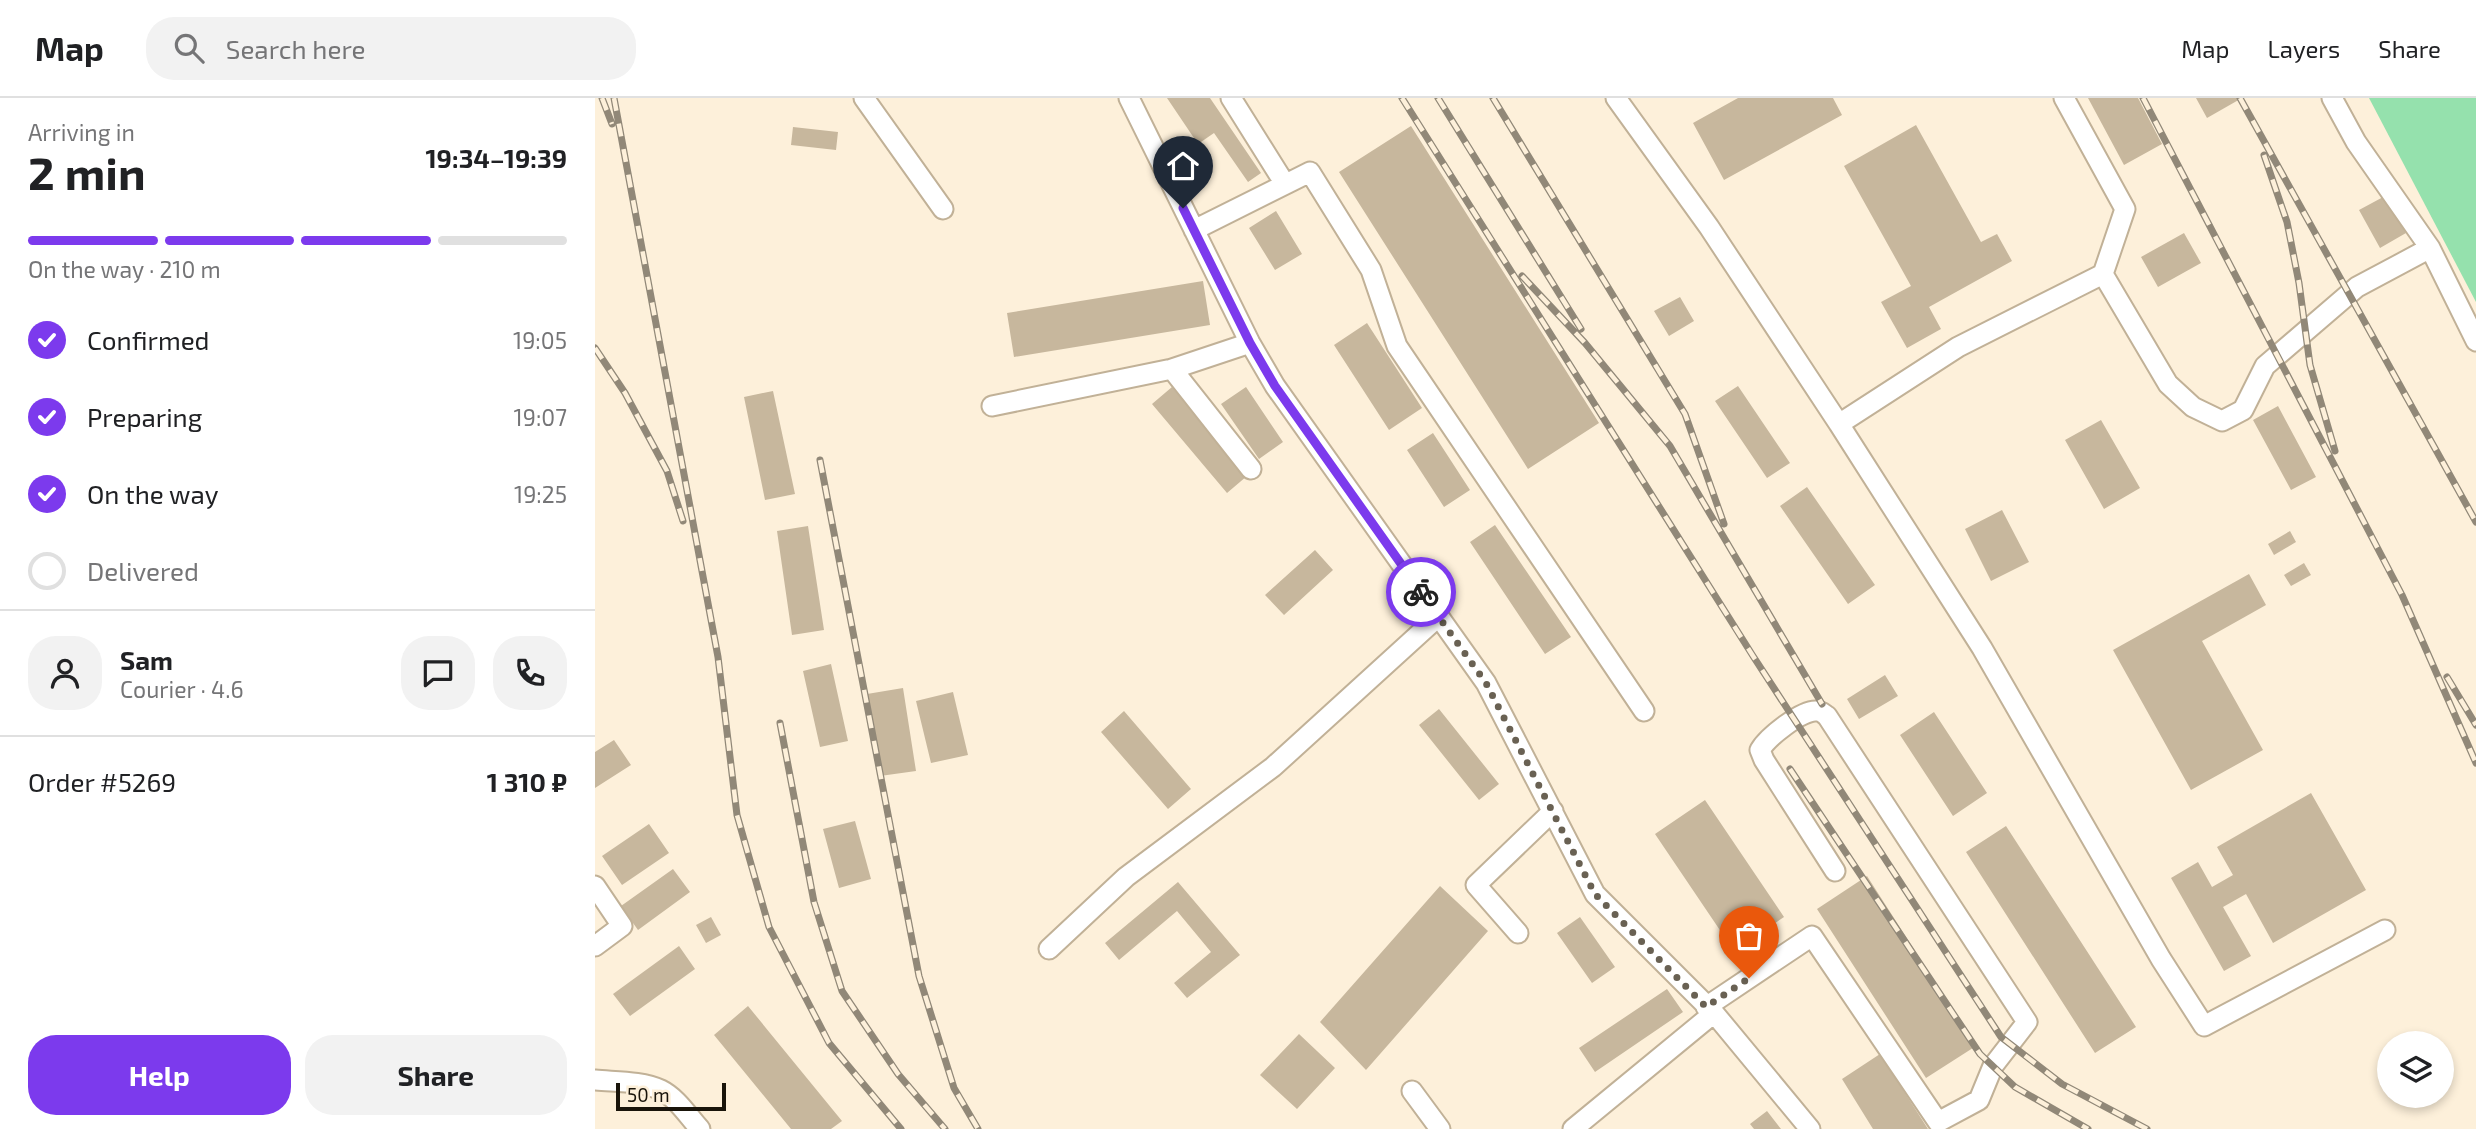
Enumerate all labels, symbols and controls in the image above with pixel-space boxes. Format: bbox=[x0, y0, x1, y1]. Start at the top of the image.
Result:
search box bbox=[146, 17, 636, 80]
text: Map bbox=[35, 28, 104, 68]
icon: search bbox=[170, 29, 208, 67]
text: Search here bbox=[226, 33, 365, 64]
text: Map bbox=[2181, 34, 2229, 63]
text: Layers bbox=[2267, 34, 2340, 63]
text: Share bbox=[2378, 34, 2441, 63]
text: Arriving in bbox=[28, 118, 135, 146]
pin bbox=[1153, 136, 1213, 208]
text: 19:34–19:39 bbox=[425, 142, 567, 173]
text: 2 min bbox=[28, 144, 146, 199]
icon: home bbox=[1164, 147, 1202, 185]
text: On the way · 210 m bbox=[28, 255, 221, 283]
icon: check bbox=[28, 321, 66, 359]
text: Confirmed bbox=[87, 324, 210, 355]
text: 19:05 bbox=[513, 326, 567, 354]
icon: check bbox=[28, 398, 66, 436]
text: Preparing bbox=[87, 401, 202, 432]
text: 19:07 bbox=[514, 403, 567, 431]
icon: check bbox=[28, 475, 66, 513]
text: On the way bbox=[87, 478, 218, 509]
text: 19:25 bbox=[514, 480, 567, 508]
text: Delivered bbox=[87, 555, 199, 586]
courier bbox=[1386, 557, 1456, 627]
icon: bike bbox=[1402, 573, 1440, 611]
button: person bbox=[28, 636, 102, 710]
button: chat bbox=[401, 636, 475, 710]
button: phone bbox=[493, 636, 567, 710]
text: Sam bbox=[120, 644, 173, 675]
text: Courier · 4.6 bbox=[120, 675, 244, 703]
text: Order #5269 bbox=[28, 766, 176, 797]
text: 1 310 ₽ bbox=[487, 766, 567, 797]
pin bbox=[1719, 906, 1779, 978]
icon: bag bbox=[1730, 917, 1768, 955]
map controls bbox=[2377, 1031, 2454, 1108]
button: layers bbox=[2377, 1031, 2454, 1108]
button: Help bbox=[28, 1035, 291, 1115]
button: Share bbox=[305, 1035, 567, 1115]
scale bar bbox=[616, 1080, 726, 1112]
text: 50 m bbox=[627, 1083, 670, 1106]

